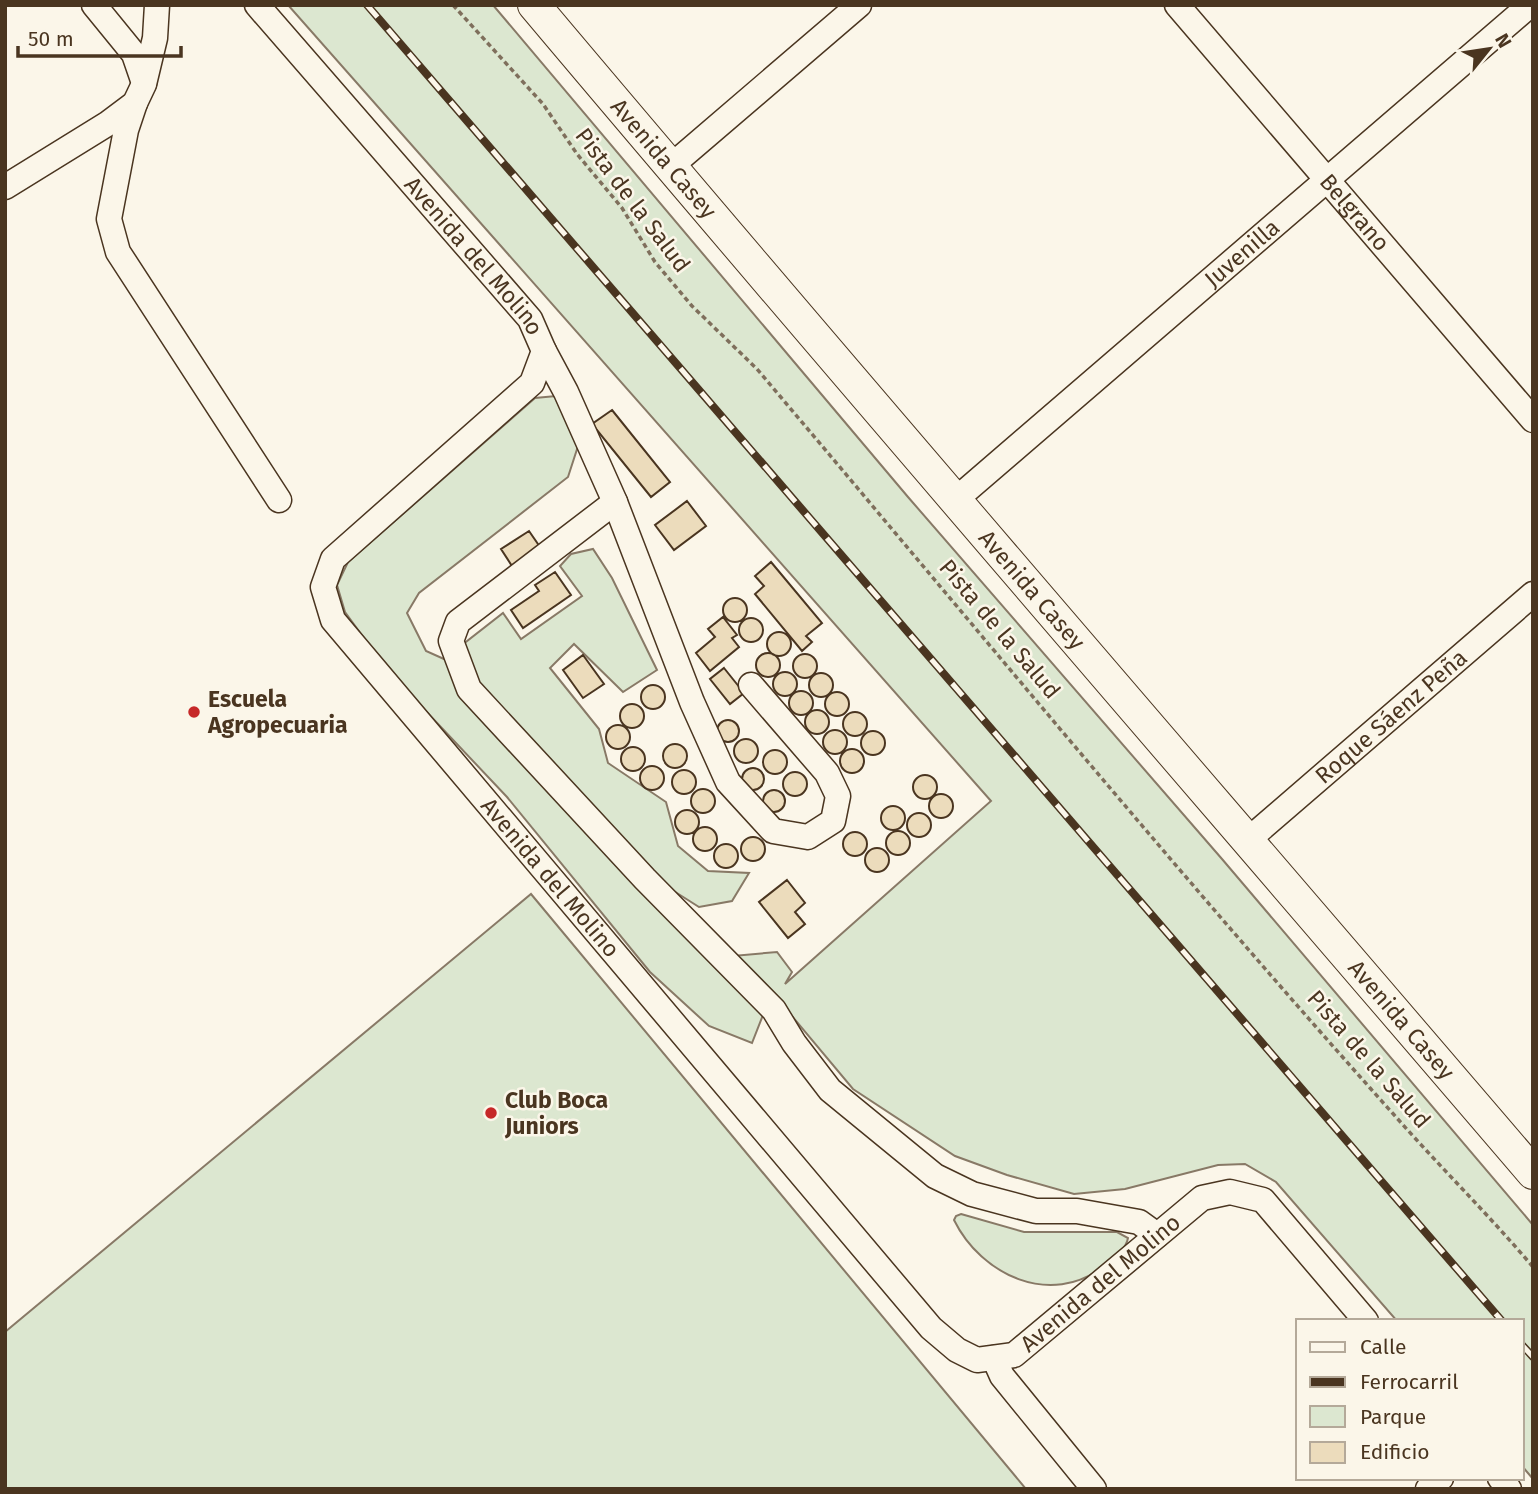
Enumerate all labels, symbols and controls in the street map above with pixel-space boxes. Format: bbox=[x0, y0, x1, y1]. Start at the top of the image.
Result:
scale bar bbox=[18, 14, 180, 58]
north arrow bbox=[1454, 14, 1524, 84]
text: 50 m bbox=[28, 26, 74, 52]
text: N bbox=[1490, 30, 1516, 52]
street label: Avenida Casey bbox=[605, 93, 723, 225]
street label: Pista de la Salud bbox=[570, 122, 696, 278]
street label: Belgrano bbox=[1314, 168, 1396, 257]
street label: Avenida del Molino bbox=[399, 171, 549, 339]
street label: Juvenilla bbox=[1199, 213, 1285, 293]
street label: Avenida Casey bbox=[973, 524, 1092, 656]
street label: Pista de la Salud bbox=[933, 553, 1067, 705]
street label: Roque Sáenz Peña bbox=[1310, 643, 1473, 790]
place label: Escuela Agropecuaria bbox=[207, 685, 348, 739]
marker: Escuela Agropecuaria bbox=[186, 704, 202, 720]
street label: Avenida del Molino bbox=[475, 792, 626, 963]
street label: Avenida Casey bbox=[1342, 954, 1461, 1086]
street label: Pista de la Salud bbox=[1301, 984, 1437, 1134]
place label: Club Boca Juniors bbox=[504, 1086, 608, 1140]
marker: Club Boca Juniors bbox=[483, 1105, 499, 1121]
street label: Avenida del Molino bbox=[1015, 1208, 1186, 1358]
legend bbox=[1296, 1319, 1524, 1480]
text: Calle bbox=[1360, 1334, 1406, 1360]
text: Ferrocarril bbox=[1360, 1369, 1458, 1395]
text: Parque bbox=[1360, 1404, 1426, 1430]
text: Edificio bbox=[1360, 1439, 1430, 1465]

